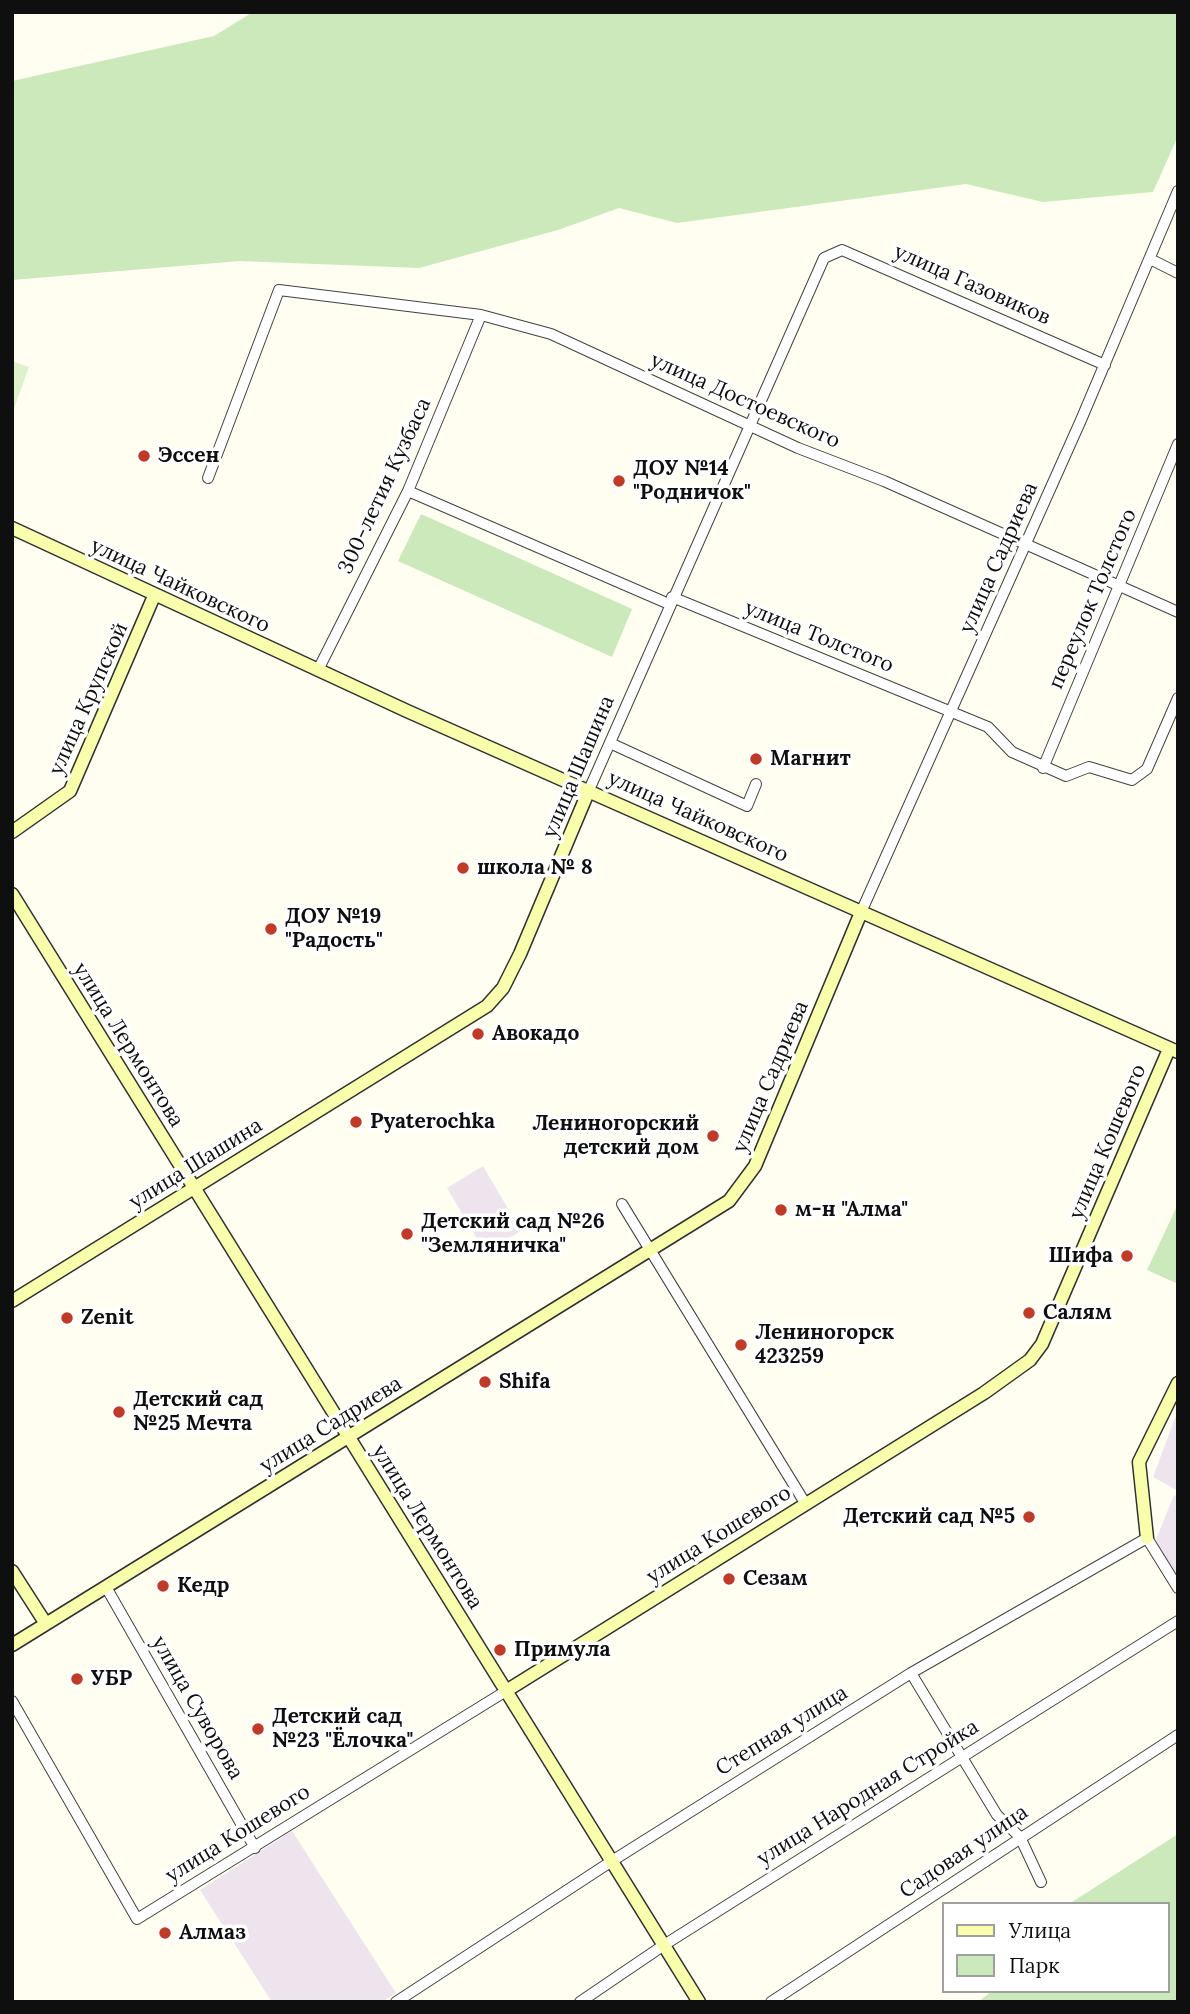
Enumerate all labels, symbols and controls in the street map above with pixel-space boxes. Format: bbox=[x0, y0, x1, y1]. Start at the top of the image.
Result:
street label: улица Газовиков bbox=[890, 239, 1054, 331]
street label: улица Достоевского bbox=[646, 348, 844, 454]
street label: 300-летия Кузбаса bbox=[333, 394, 437, 578]
place label: Эссен bbox=[158, 443, 220, 469]
marker: Эссен bbox=[136, 448, 152, 464]
place label: ДОУ №14 "Родничок" bbox=[633, 456, 751, 506]
marker: ДОУ №14 "Родничок" bbox=[611, 473, 627, 489]
street label: улица Садриева bbox=[954, 479, 1044, 637]
street label: переулок Толстого bbox=[1044, 505, 1142, 693]
street label: улица Чайковского bbox=[86, 533, 274, 639]
street label: улица Толстого bbox=[741, 596, 897, 678]
street label: улица Крупской bbox=[44, 619, 134, 779]
street label: улица Шашина bbox=[538, 692, 620, 842]
place label: Магнит bbox=[770, 746, 851, 772]
marker: Магнит bbox=[748, 751, 764, 767]
street label: улица Чайковского bbox=[604, 766, 792, 868]
place label: школа № 8 bbox=[477, 855, 593, 881]
marker: школа № 8 bbox=[455, 860, 471, 876]
place label: ДОУ №19 "Радость" bbox=[285, 904, 383, 954]
marker: ДОУ №19 "Радость" bbox=[263, 921, 279, 937]
street label: улица Лермонтова bbox=[67, 958, 189, 1132]
street label: улица Садриева bbox=[728, 997, 814, 1157]
place label: Авокадо bbox=[492, 1021, 579, 1047]
marker: Авокадо bbox=[470, 1026, 486, 1042]
street label: улица Кошевого bbox=[1064, 1061, 1152, 1223]
place label: Pyaterochka bbox=[370, 1109, 495, 1135]
place label: Лениногорский детский дом bbox=[532, 1111, 699, 1161]
street label: улица Шашина bbox=[125, 1113, 267, 1215]
marker: Pyaterochka bbox=[348, 1114, 364, 1130]
marker: Лениногорский детский дом bbox=[705, 1128, 721, 1144]
place label: м-н "Алма" bbox=[795, 1197, 908, 1223]
marker: м-н "Алма" bbox=[773, 1202, 789, 1218]
place label: Детский сад №26 "Земляничка" bbox=[421, 1209, 605, 1259]
marker: Детский сад №26 "Земляничка" bbox=[399, 1226, 415, 1242]
place label: Шифа bbox=[1049, 1243, 1113, 1269]
marker: Шифа bbox=[1119, 1248, 1135, 1264]
place label: Салям bbox=[1043, 1300, 1112, 1326]
place label: Zenit bbox=[81, 1305, 134, 1331]
marker: Салям bbox=[1021, 1305, 1037, 1321]
marker: Zenit bbox=[59, 1310, 75, 1326]
place label: Лениногорск 423259 bbox=[755, 1320, 894, 1370]
marker: Лениногорск 423259 bbox=[733, 1337, 749, 1353]
place label: Shifa bbox=[499, 1369, 551, 1395]
street label: улица Садриева bbox=[255, 1371, 407, 1479]
marker: Shifa bbox=[477, 1374, 493, 1390]
place label: Детский сад №25 Мечта bbox=[133, 1387, 263, 1437]
marker: Детский сад №25 Мечта bbox=[111, 1404, 127, 1420]
street label: улица Лермонтова bbox=[366, 1440, 488, 1614]
street label: улица Кошевого bbox=[642, 1480, 796, 1590]
place label: Детский сад №5 bbox=[843, 1504, 1015, 1530]
marker: Детский сад №5 bbox=[1021, 1509, 1037, 1525]
place label: Сезам bbox=[743, 1566, 808, 1592]
marker: Сезам bbox=[721, 1571, 737, 1587]
place label: Кедр bbox=[177, 1573, 229, 1599]
marker: Кедр bbox=[155, 1578, 171, 1594]
street label: улица Суворова bbox=[146, 1632, 248, 1784]
place label: Примула bbox=[514, 1637, 611, 1663]
marker: Примула bbox=[492, 1642, 508, 1658]
place label: УБР bbox=[91, 1666, 132, 1692]
marker: УБР bbox=[69, 1671, 85, 1687]
street label: Степная улица bbox=[711, 1680, 853, 1782]
place label: Детский сад №23 "Ёлочка" bbox=[272, 1704, 413, 1754]
street label: улица Народная Стройка bbox=[753, 1714, 983, 1872]
marker: Детский сад №23 "Ёлочка" bbox=[250, 1721, 266, 1737]
street label: улица Кошевого bbox=[161, 1779, 315, 1889]
street label: Садовая улица bbox=[895, 1800, 1033, 1904]
legend bbox=[942, 1902, 1169, 1993]
text: Улица bbox=[1009, 1917, 1071, 1944]
place label: Алмаз bbox=[179, 1920, 246, 1946]
marker: Алмаз bbox=[157, 1925, 173, 1941]
text: Парк bbox=[1009, 1952, 1059, 1979]

